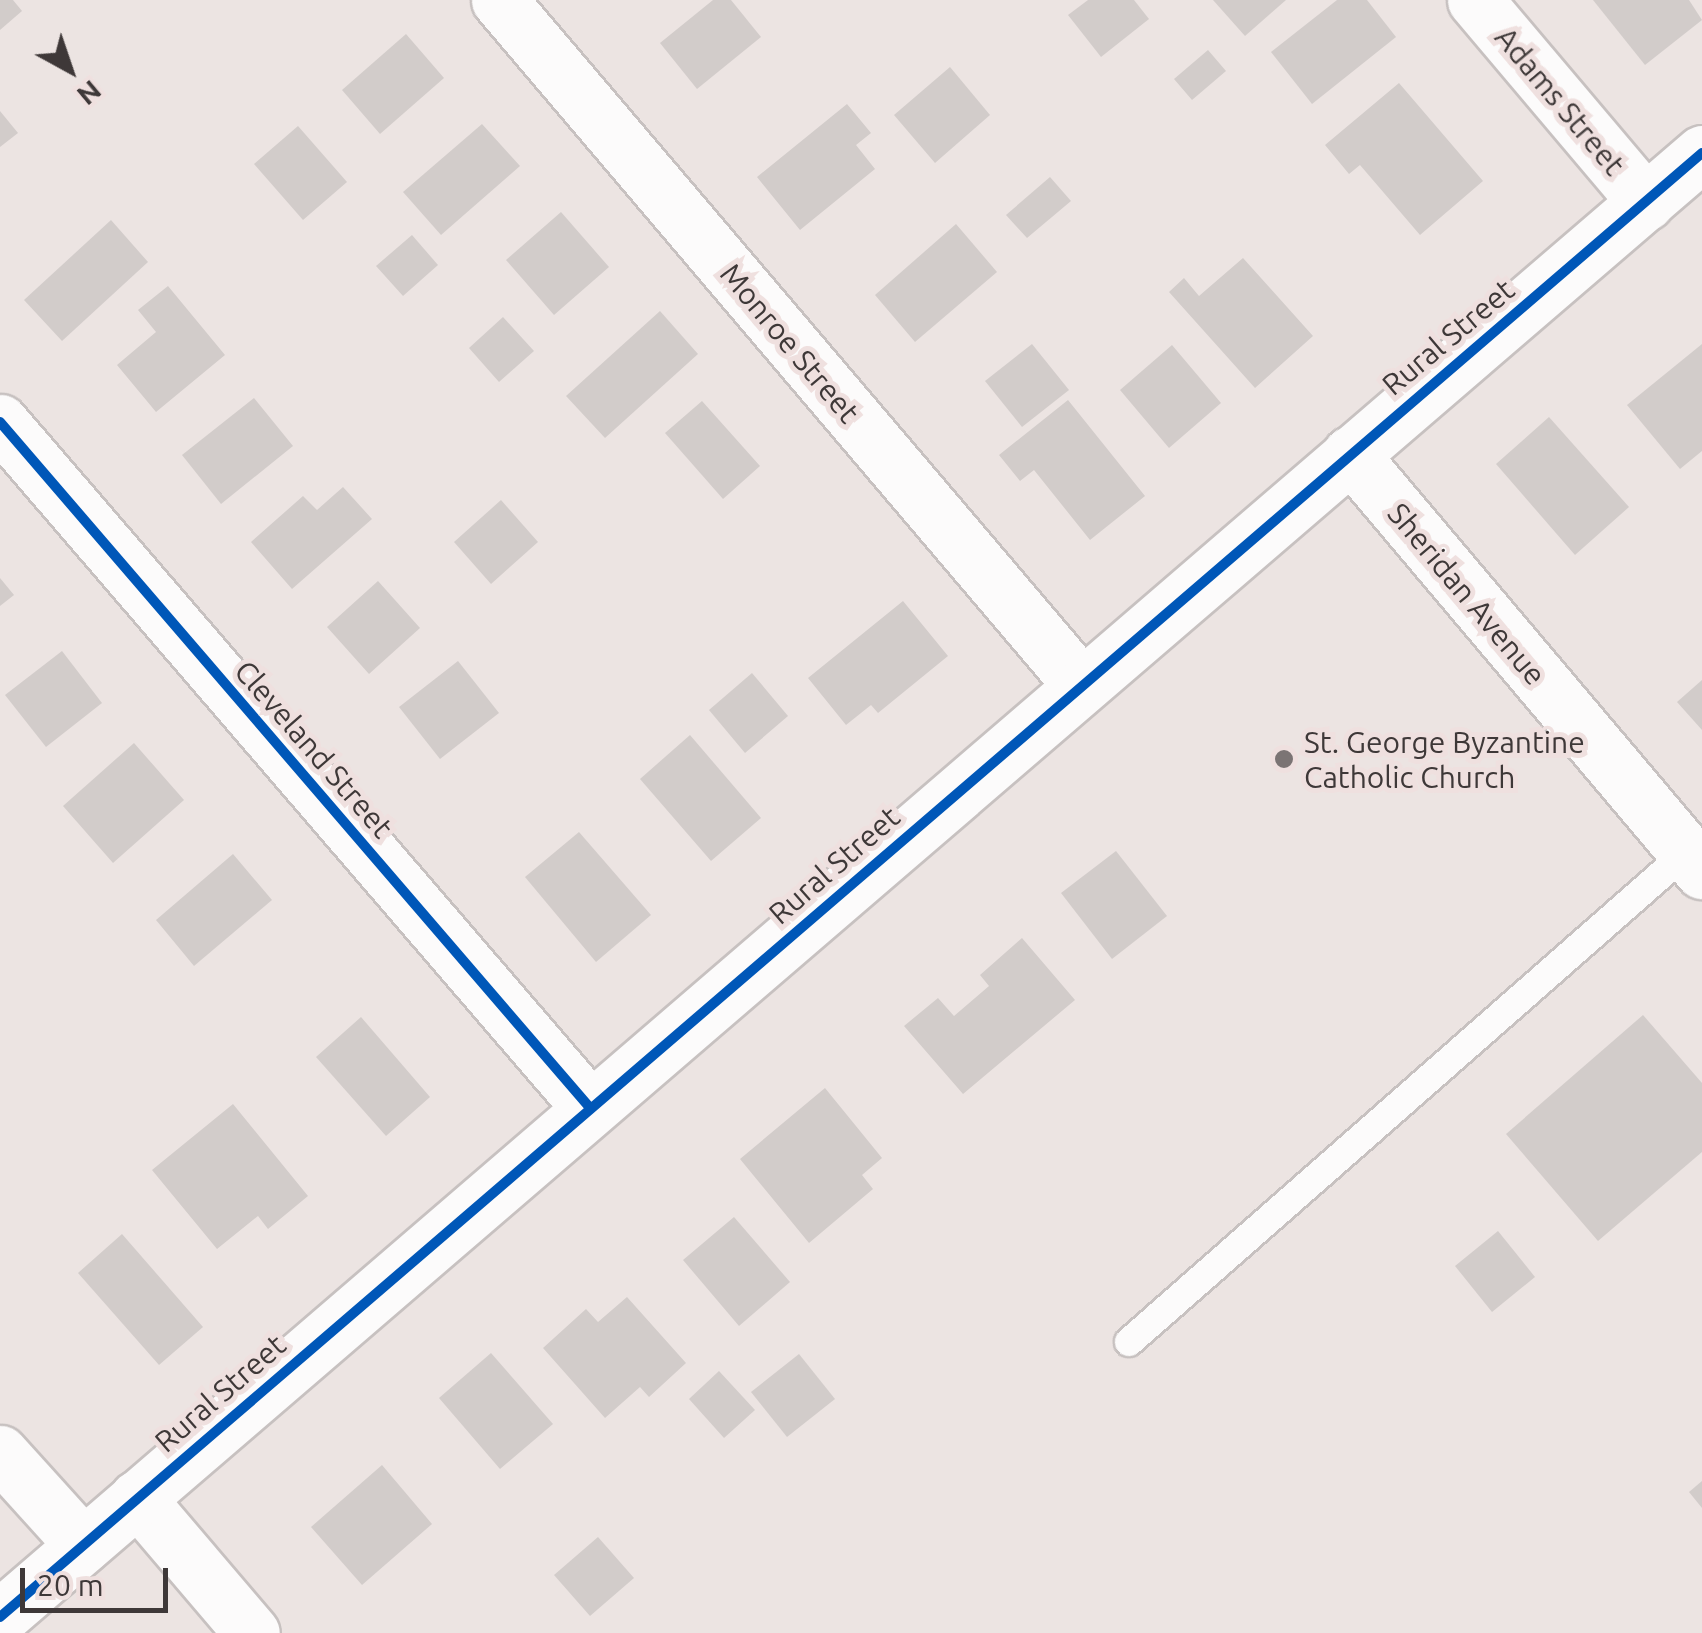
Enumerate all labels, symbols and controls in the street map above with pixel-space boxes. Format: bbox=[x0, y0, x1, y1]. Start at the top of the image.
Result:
north arrow bbox=[20, 20, 120, 120]
street label: Adams Street bbox=[1488, 20, 1632, 182]
text: N bbox=[72, 75, 108, 112]
street label: Monroe Street bbox=[713, 256, 867, 430]
street label: Rural Street bbox=[1375, 271, 1521, 403]
street label: Sheridan Avenue bbox=[1381, 496, 1553, 692]
street label: Cleveland Street bbox=[227, 653, 401, 845]
place label: St. George Byzantine Catholic Church bbox=[1304, 724, 1585, 794]
marker: St. George Byzantine Catholic Church bbox=[1273, 748, 1295, 770]
street label: Rural Street bbox=[761, 799, 907, 931]
street label: Rural Street bbox=[147, 1327, 293, 1459]
scale bar bbox=[25, 1548, 172, 1610]
text: 20 m bbox=[37, 1568, 104, 1602]

